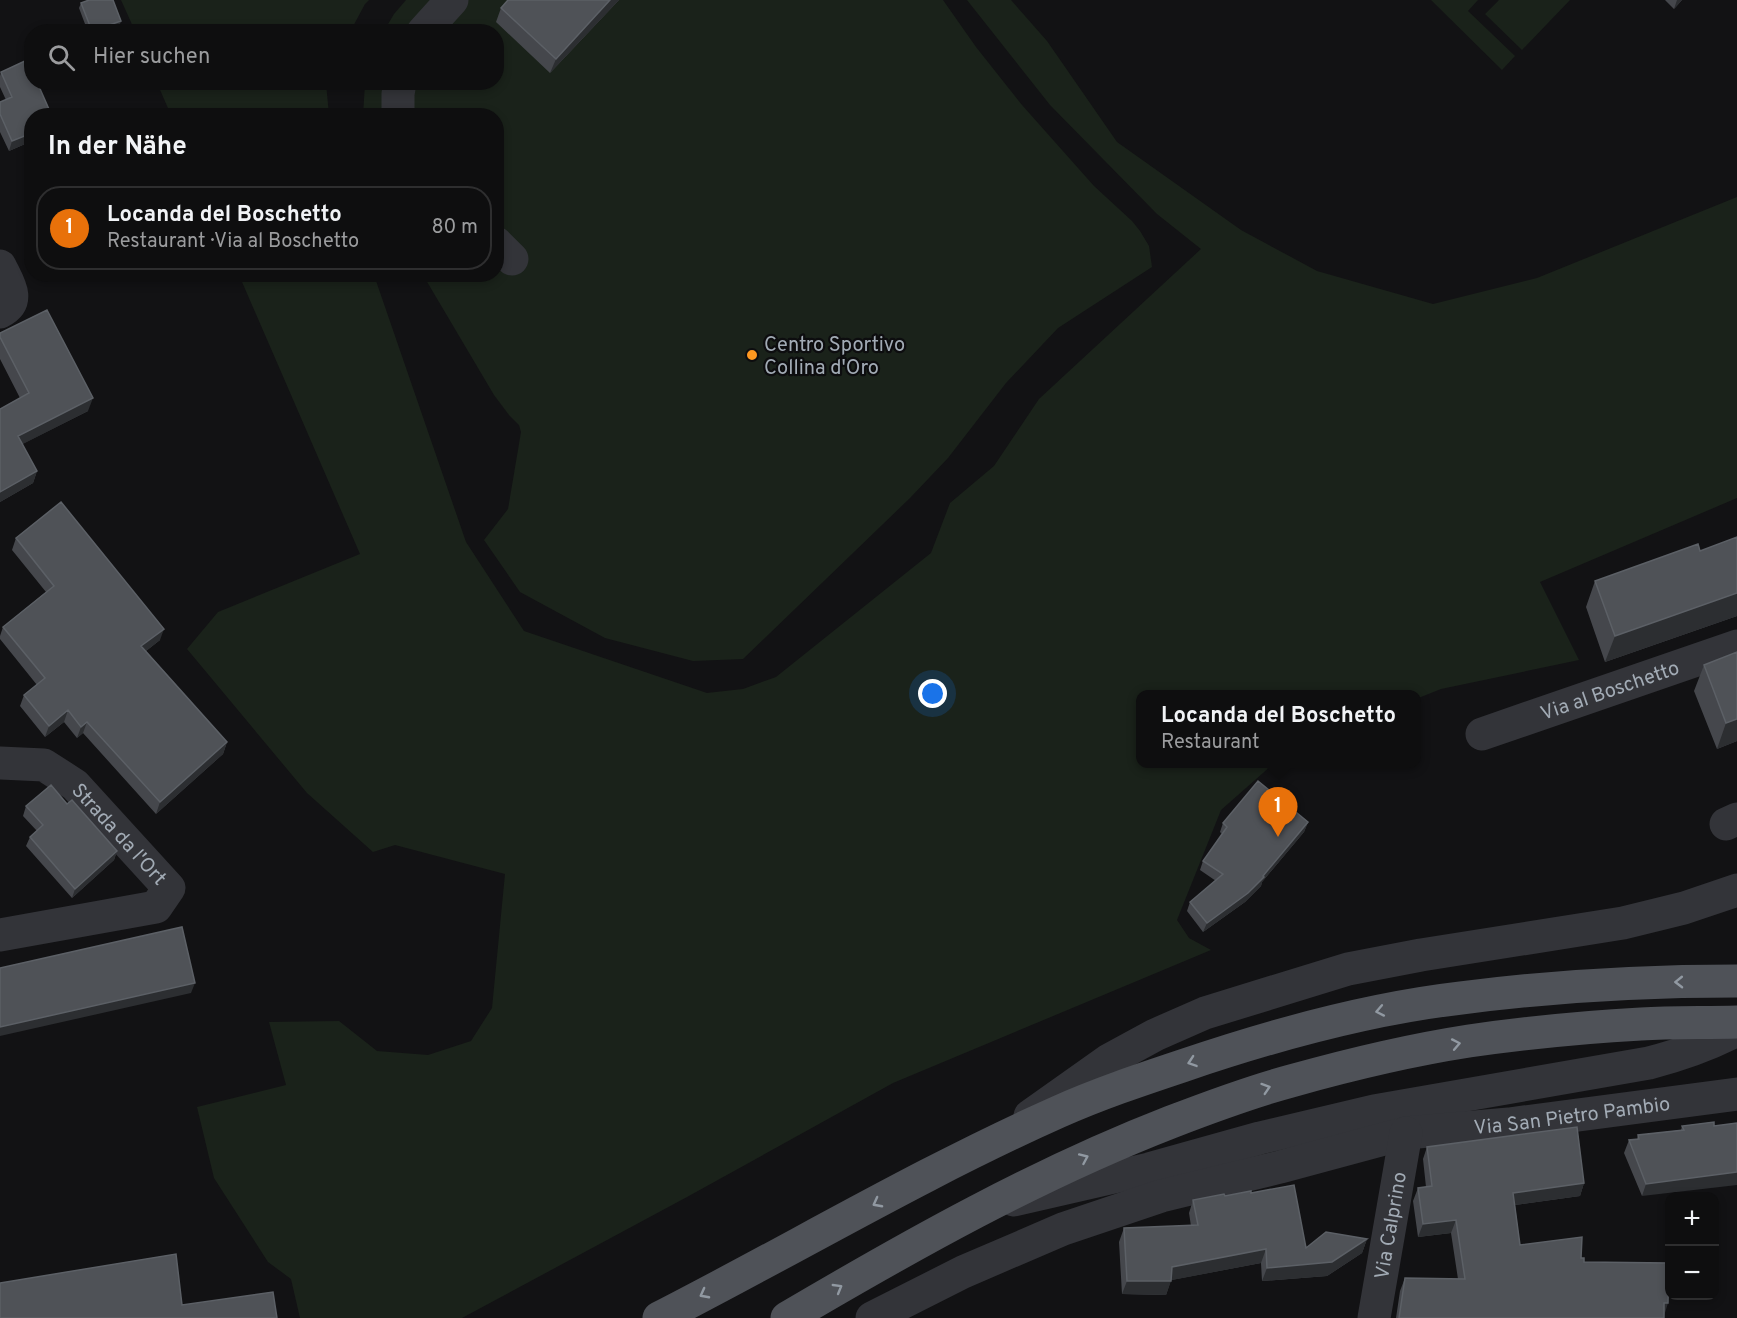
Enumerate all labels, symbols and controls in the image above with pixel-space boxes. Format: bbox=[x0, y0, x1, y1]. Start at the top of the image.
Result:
search box bbox=[24, 24, 504, 90]
icon: search bbox=[45, 41, 78, 74]
text: Hier suchen bbox=[93, 44, 210, 71]
text: In der Nähe bbox=[48, 131, 187, 164]
text: Locanda del Boschetto bbox=[107, 202, 342, 229]
text: 1 bbox=[66, 215, 74, 241]
text: 80 m bbox=[432, 215, 478, 241]
text: Restaurant · Via al Boschetto bbox=[107, 229, 359, 255]
place label: Centro Sportivo Collina d'Oro bbox=[764, 333, 905, 382]
marker: Centro Sportivo Collina d'Oro bbox=[745, 348, 759, 362]
street label: Via al Boschetto bbox=[1537, 656, 1683, 728]
your location bbox=[918, 679, 947, 708]
popup bbox=[1136, 690, 1421, 768]
text: Locanda del Boschetto bbox=[1161, 703, 1396, 730]
text: Restaurant bbox=[1161, 730, 1260, 756]
street label: Strada da l'Ort bbox=[65, 779, 171, 892]
pin: 1 bbox=[1258, 788, 1298, 837]
one-way arrow bbox=[1674, 976, 1683, 988]
one-way arrow bbox=[1376, 1004, 1386, 1017]
one-way arrow bbox=[1451, 1038, 1461, 1051]
one-way arrow bbox=[1187, 1055, 1198, 1067]
one-way arrow bbox=[1260, 1083, 1271, 1096]
street label: Via San Pietro Pambio bbox=[1473, 1092, 1672, 1142]
one-way arrow bbox=[1078, 1154, 1089, 1166]
street label: Via Calprino bbox=[1370, 1170, 1414, 1282]
map controls bbox=[1665, 1192, 1719, 1300]
button: + bbox=[1665, 1192, 1719, 1246]
one-way arrow bbox=[872, 1196, 883, 1207]
button: − bbox=[1665, 1246, 1719, 1300]
one-way arrow bbox=[832, 1284, 842, 1296]
one-way arrow bbox=[700, 1287, 711, 1298]

